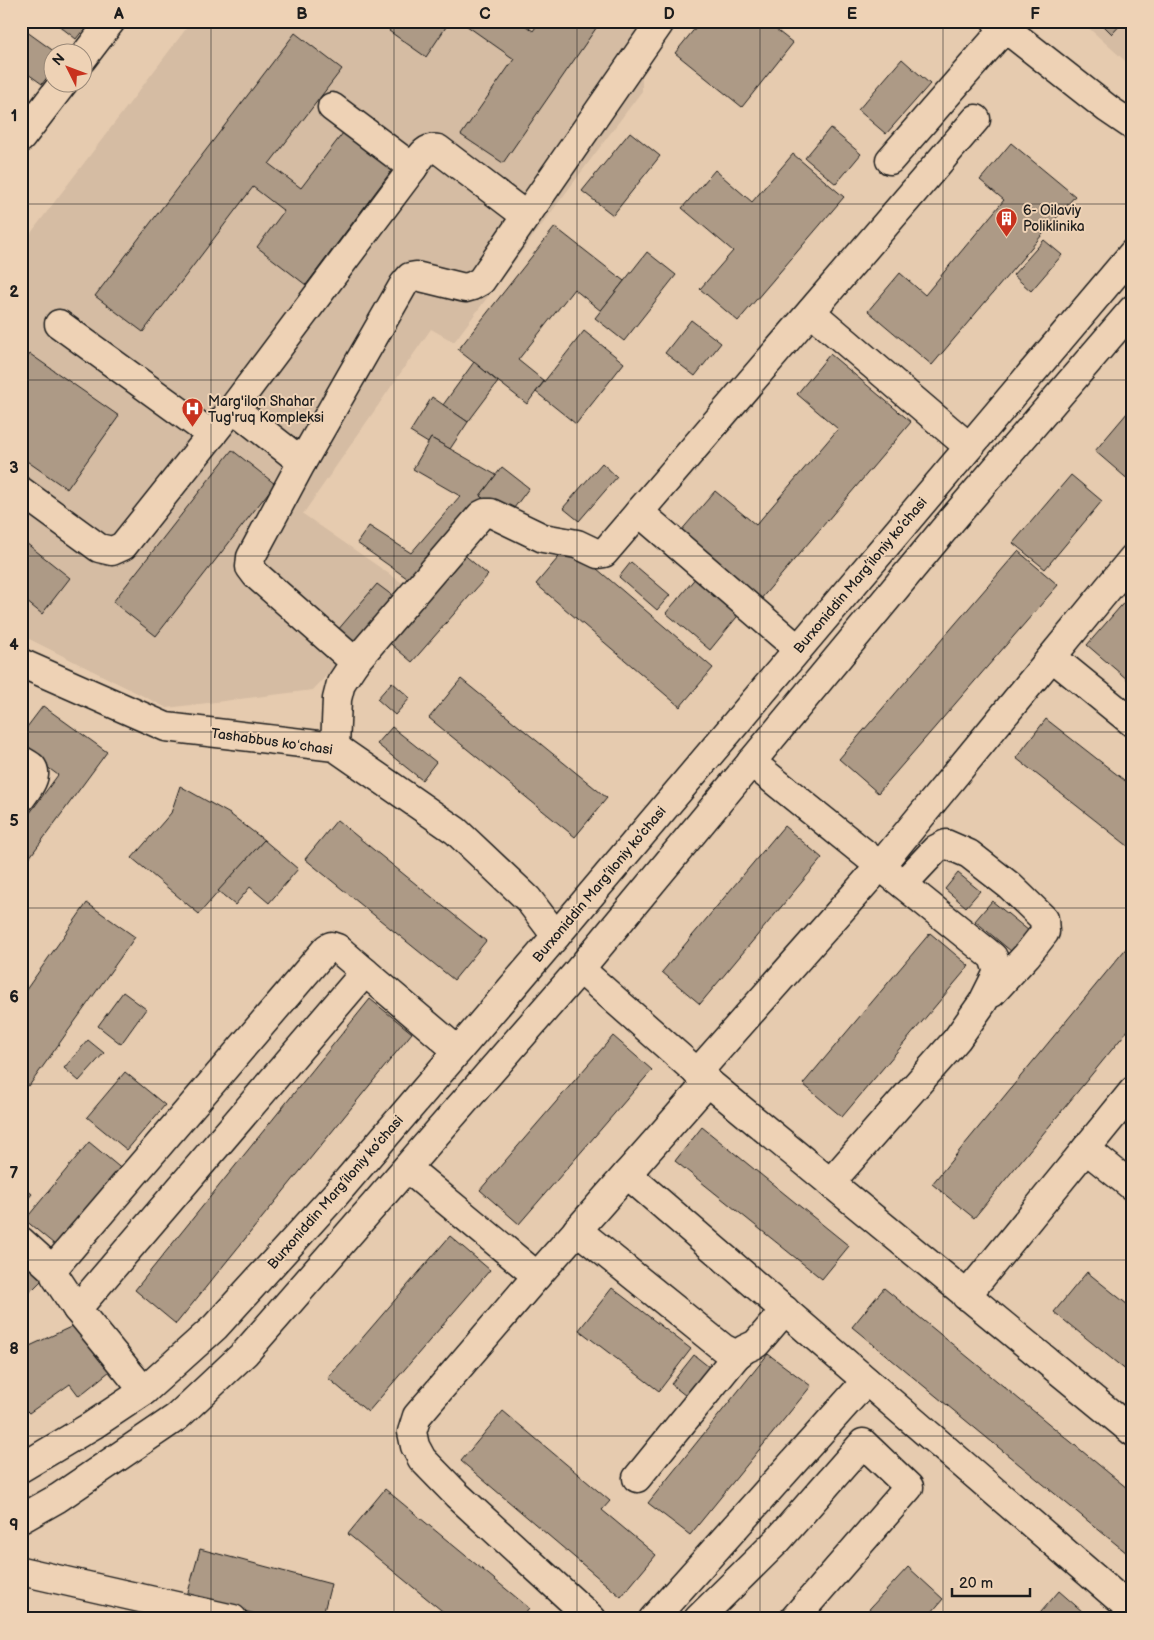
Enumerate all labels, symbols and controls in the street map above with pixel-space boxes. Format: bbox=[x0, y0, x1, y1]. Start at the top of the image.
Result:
text: A bbox=[113, 5, 124, 24]
text: B bbox=[296, 5, 308, 24]
text: C bbox=[479, 5, 491, 24]
text: D bbox=[663, 5, 675, 24]
text: E bbox=[847, 5, 857, 24]
text: F bbox=[1030, 5, 1040, 24]
north arrow bbox=[42, 42, 92, 92]
text: N bbox=[49, 50, 69, 69]
text: 1 bbox=[11, 107, 17, 126]
place label: 6- Oilaviy Poliklinika bbox=[1023, 202, 1085, 235]
building icon: 6- Oilaviy Poliklinika bbox=[995, 206, 1019, 237]
text: 2 bbox=[9, 283, 19, 302]
place label: Marg'ilon Shahar Tug'ruq Kompleksi bbox=[208, 393, 324, 426]
hospital icon: Marg'ilon Shahar Tug'ruq Kompleksi bbox=[180, 397, 204, 428]
text: 3 bbox=[9, 459, 19, 478]
street label: Burxoniddin Marg’iloniy ko’chasi bbox=[790, 494, 931, 657]
text: 4 bbox=[9, 636, 19, 655]
street label: Tashabbus koʻchasi bbox=[210, 725, 334, 758]
street label: Burxoniddin Marg’iloniy ko’chasi bbox=[529, 803, 670, 966]
text: 5 bbox=[9, 812, 19, 831]
text: 6 bbox=[9, 988, 19, 1007]
street label: Burxoniddin Marg’iloniy ko’chasi bbox=[264, 1112, 407, 1273]
text: 7 bbox=[10, 1164, 19, 1183]
text: 8 bbox=[9, 1340, 19, 1359]
text: 9 bbox=[9, 1516, 19, 1535]
scale bar bbox=[952, 1565, 1029, 1597]
text: 20 m bbox=[959, 1574, 993, 1593]

